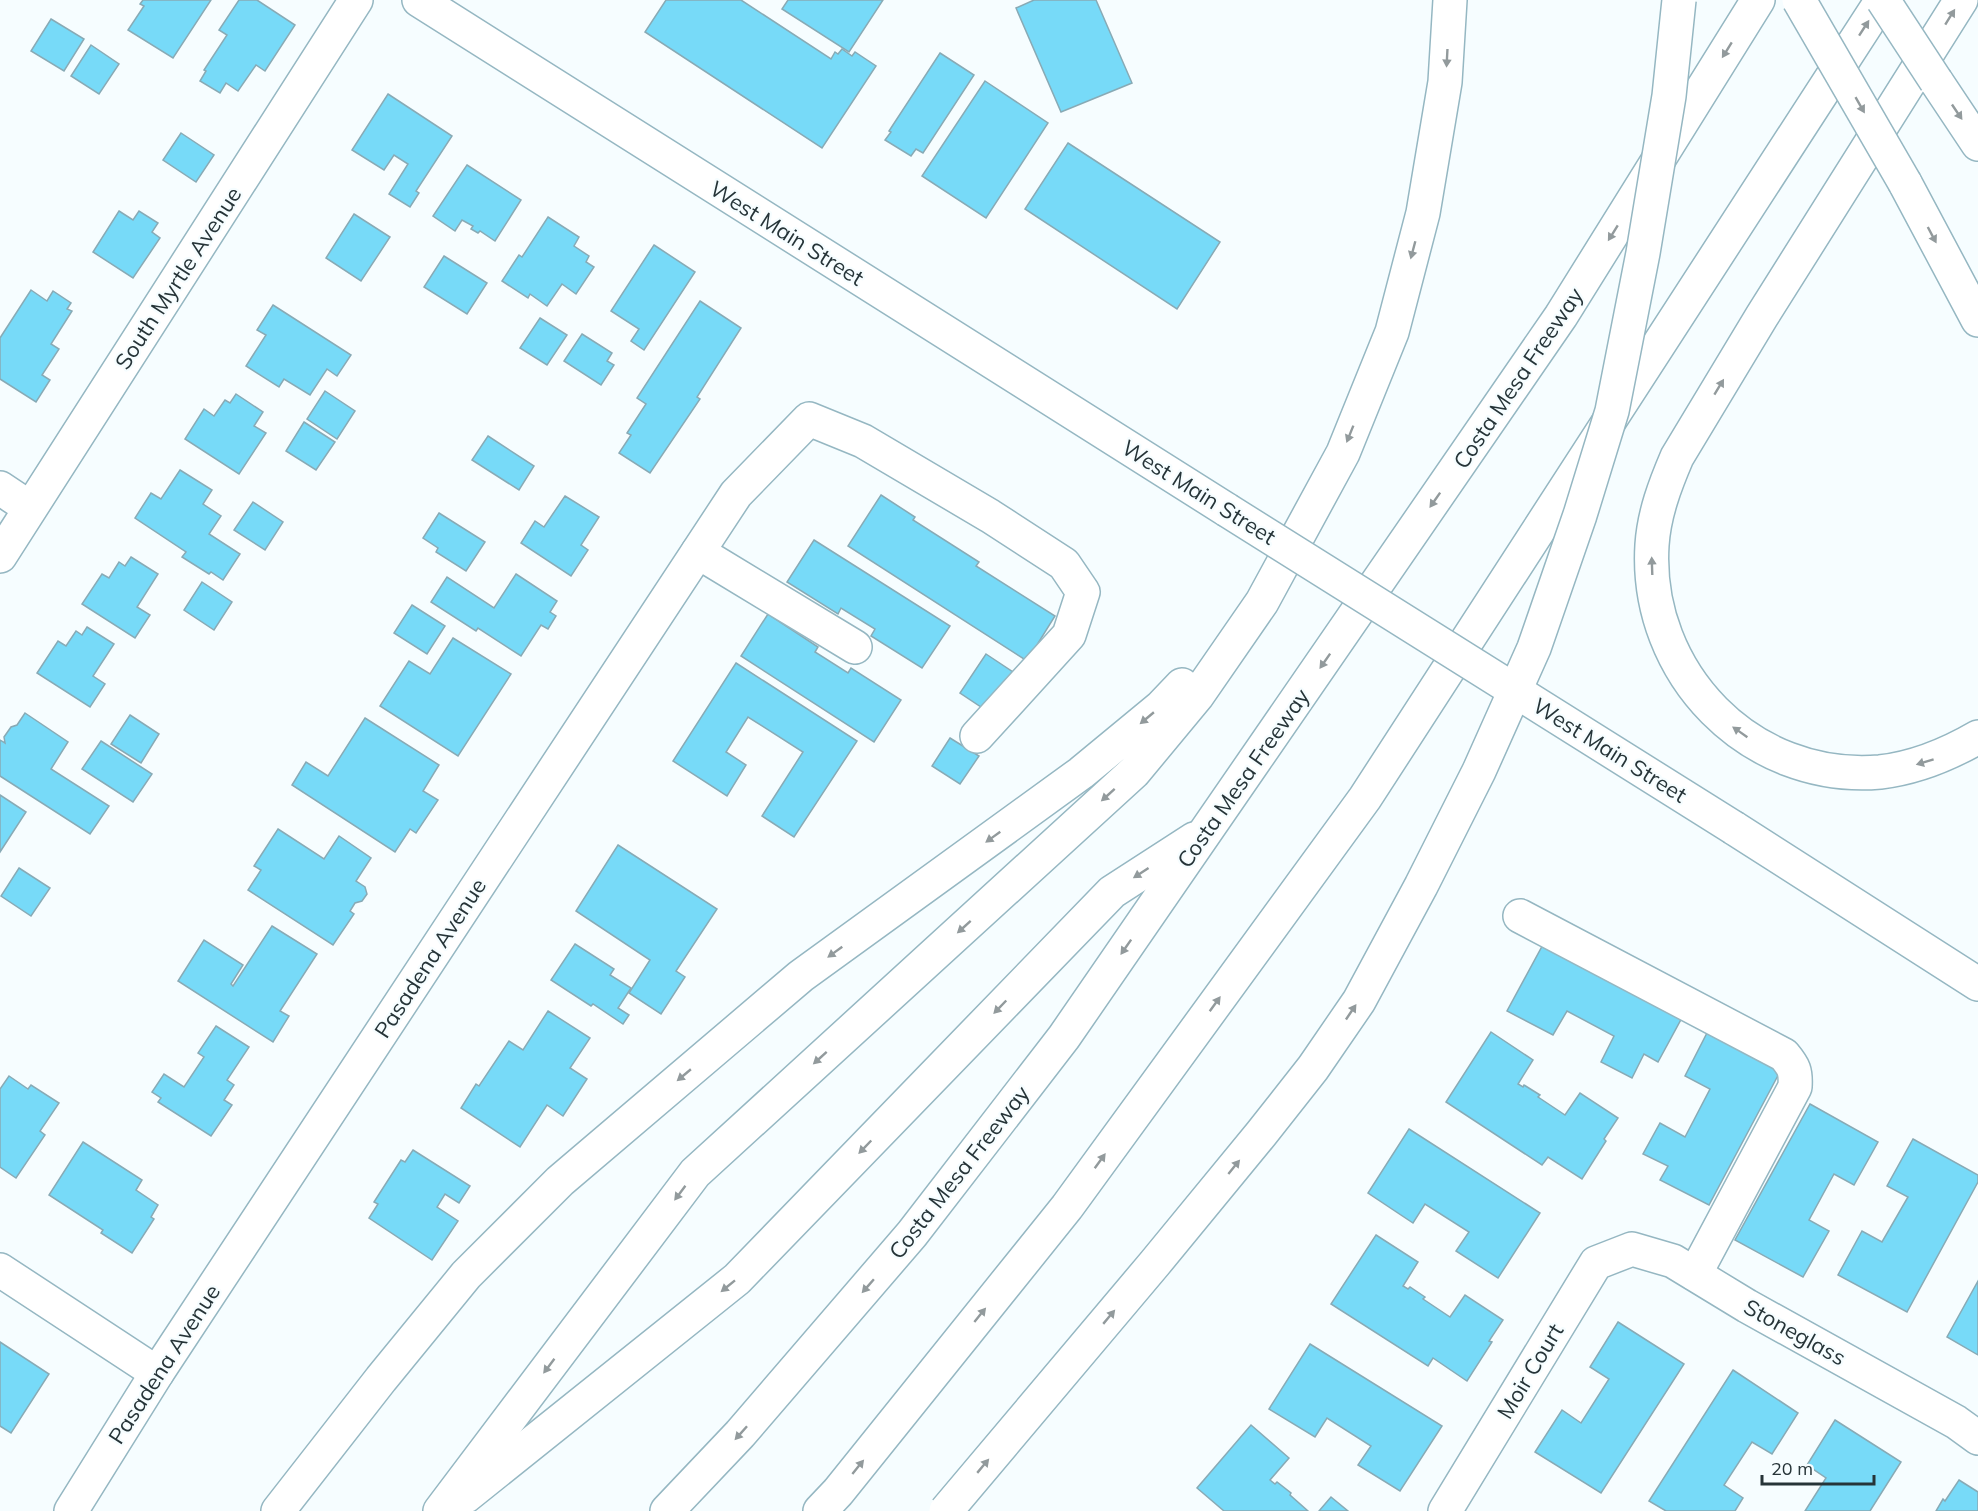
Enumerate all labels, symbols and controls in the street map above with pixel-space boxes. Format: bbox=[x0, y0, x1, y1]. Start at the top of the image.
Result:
one-way arrow bbox=[1944, 9, 1955, 26]
one-way arrow bbox=[1859, 20, 1870, 37]
one-way arrow bbox=[1722, 42, 1733, 58]
one-way arrow bbox=[1442, 49, 1451, 68]
one-way arrow bbox=[1854, 97, 1865, 113]
one-way arrow bbox=[1951, 104, 1962, 120]
street label: West Main Street bbox=[705, 174, 869, 292]
street label: South Myrtle Avenue bbox=[109, 182, 247, 374]
one-way arrow bbox=[1608, 225, 1619, 241]
one-way arrow bbox=[1927, 227, 1937, 244]
one-way arrow bbox=[1408, 241, 1418, 259]
street label: Costa Mesa Freeway bbox=[1447, 282, 1589, 474]
one-way arrow bbox=[1714, 379, 1725, 395]
one-way arrow bbox=[1345, 426, 1355, 444]
street label: West Main Street bbox=[1117, 433, 1281, 551]
one-way arrow bbox=[1430, 492, 1441, 508]
one-way arrow bbox=[1648, 557, 1657, 576]
one-way arrow bbox=[1319, 652, 1330, 669]
street label: Costa Mesa Freeway bbox=[1171, 683, 1316, 873]
street label: West Main Street bbox=[1528, 691, 1692, 809]
one-way arrow bbox=[1139, 712, 1155, 725]
one-way arrow bbox=[1732, 726, 1748, 738]
one-way arrow bbox=[1916, 758, 1934, 767]
one-way arrow bbox=[1101, 788, 1116, 802]
one-way arrow bbox=[985, 831, 1000, 843]
one-way arrow bbox=[1133, 868, 1149, 879]
street label: Pasadena Avenue bbox=[368, 873, 492, 1043]
one-way arrow bbox=[957, 920, 972, 934]
one-way arrow bbox=[1120, 939, 1132, 955]
one-way arrow bbox=[827, 946, 843, 958]
one-way arrow bbox=[1209, 996, 1221, 1012]
one-way arrow bbox=[993, 1000, 1007, 1015]
one-way arrow bbox=[1345, 1004, 1357, 1020]
one-way arrow bbox=[813, 1051, 828, 1065]
one-way arrow bbox=[676, 1069, 692, 1082]
street label: Costa Mesa Freeway bbox=[883, 1079, 1036, 1264]
one-way arrow bbox=[858, 1140, 872, 1154]
one-way arrow bbox=[1094, 1154, 1106, 1169]
one-way arrow bbox=[1227, 1160, 1240, 1175]
one-way arrow bbox=[674, 1185, 686, 1201]
one-way arrow bbox=[862, 1278, 875, 1293]
street label: Pasadena Avenue bbox=[102, 1279, 226, 1449]
one-way arrow bbox=[720, 1280, 736, 1293]
street label: Stoneglass bbox=[1739, 1293, 1851, 1371]
one-way arrow bbox=[974, 1307, 987, 1323]
one-way arrow bbox=[1102, 1310, 1115, 1325]
street label: Moir Court bbox=[1491, 1318, 1570, 1424]
one-way arrow bbox=[543, 1357, 555, 1373]
one-way arrow bbox=[734, 1426, 748, 1441]
scale bar bbox=[1762, 1448, 1874, 1486]
text: 20 m bbox=[1771, 1457, 1813, 1480]
one-way arrow bbox=[977, 1458, 990, 1474]
one-way arrow bbox=[852, 1459, 865, 1475]

